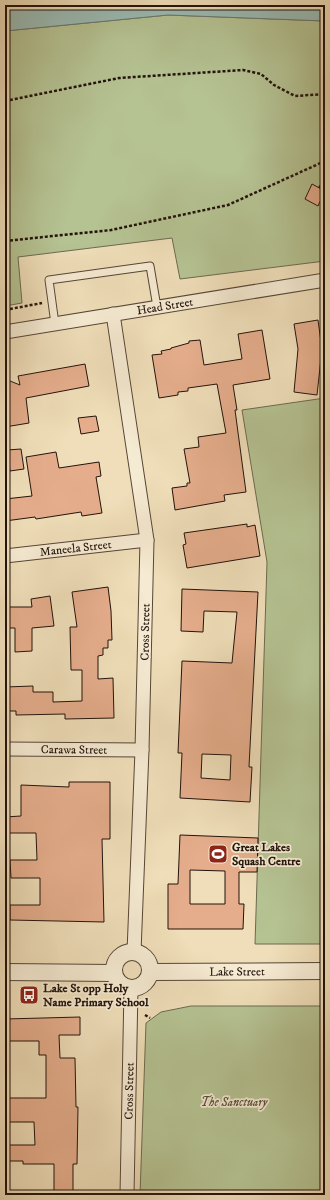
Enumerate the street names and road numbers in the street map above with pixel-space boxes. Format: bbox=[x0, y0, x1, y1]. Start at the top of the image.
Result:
street label: Head Street bbox=[136, 295, 194, 318]
street label: Maneela Street bbox=[39, 537, 112, 560]
street label: Cross Street bbox=[138, 603, 154, 661]
street label: Carawa Street bbox=[41, 742, 107, 758]
street label: Lake Street bbox=[209, 964, 265, 980]
street label: Cross Street bbox=[121, 1062, 138, 1120]

